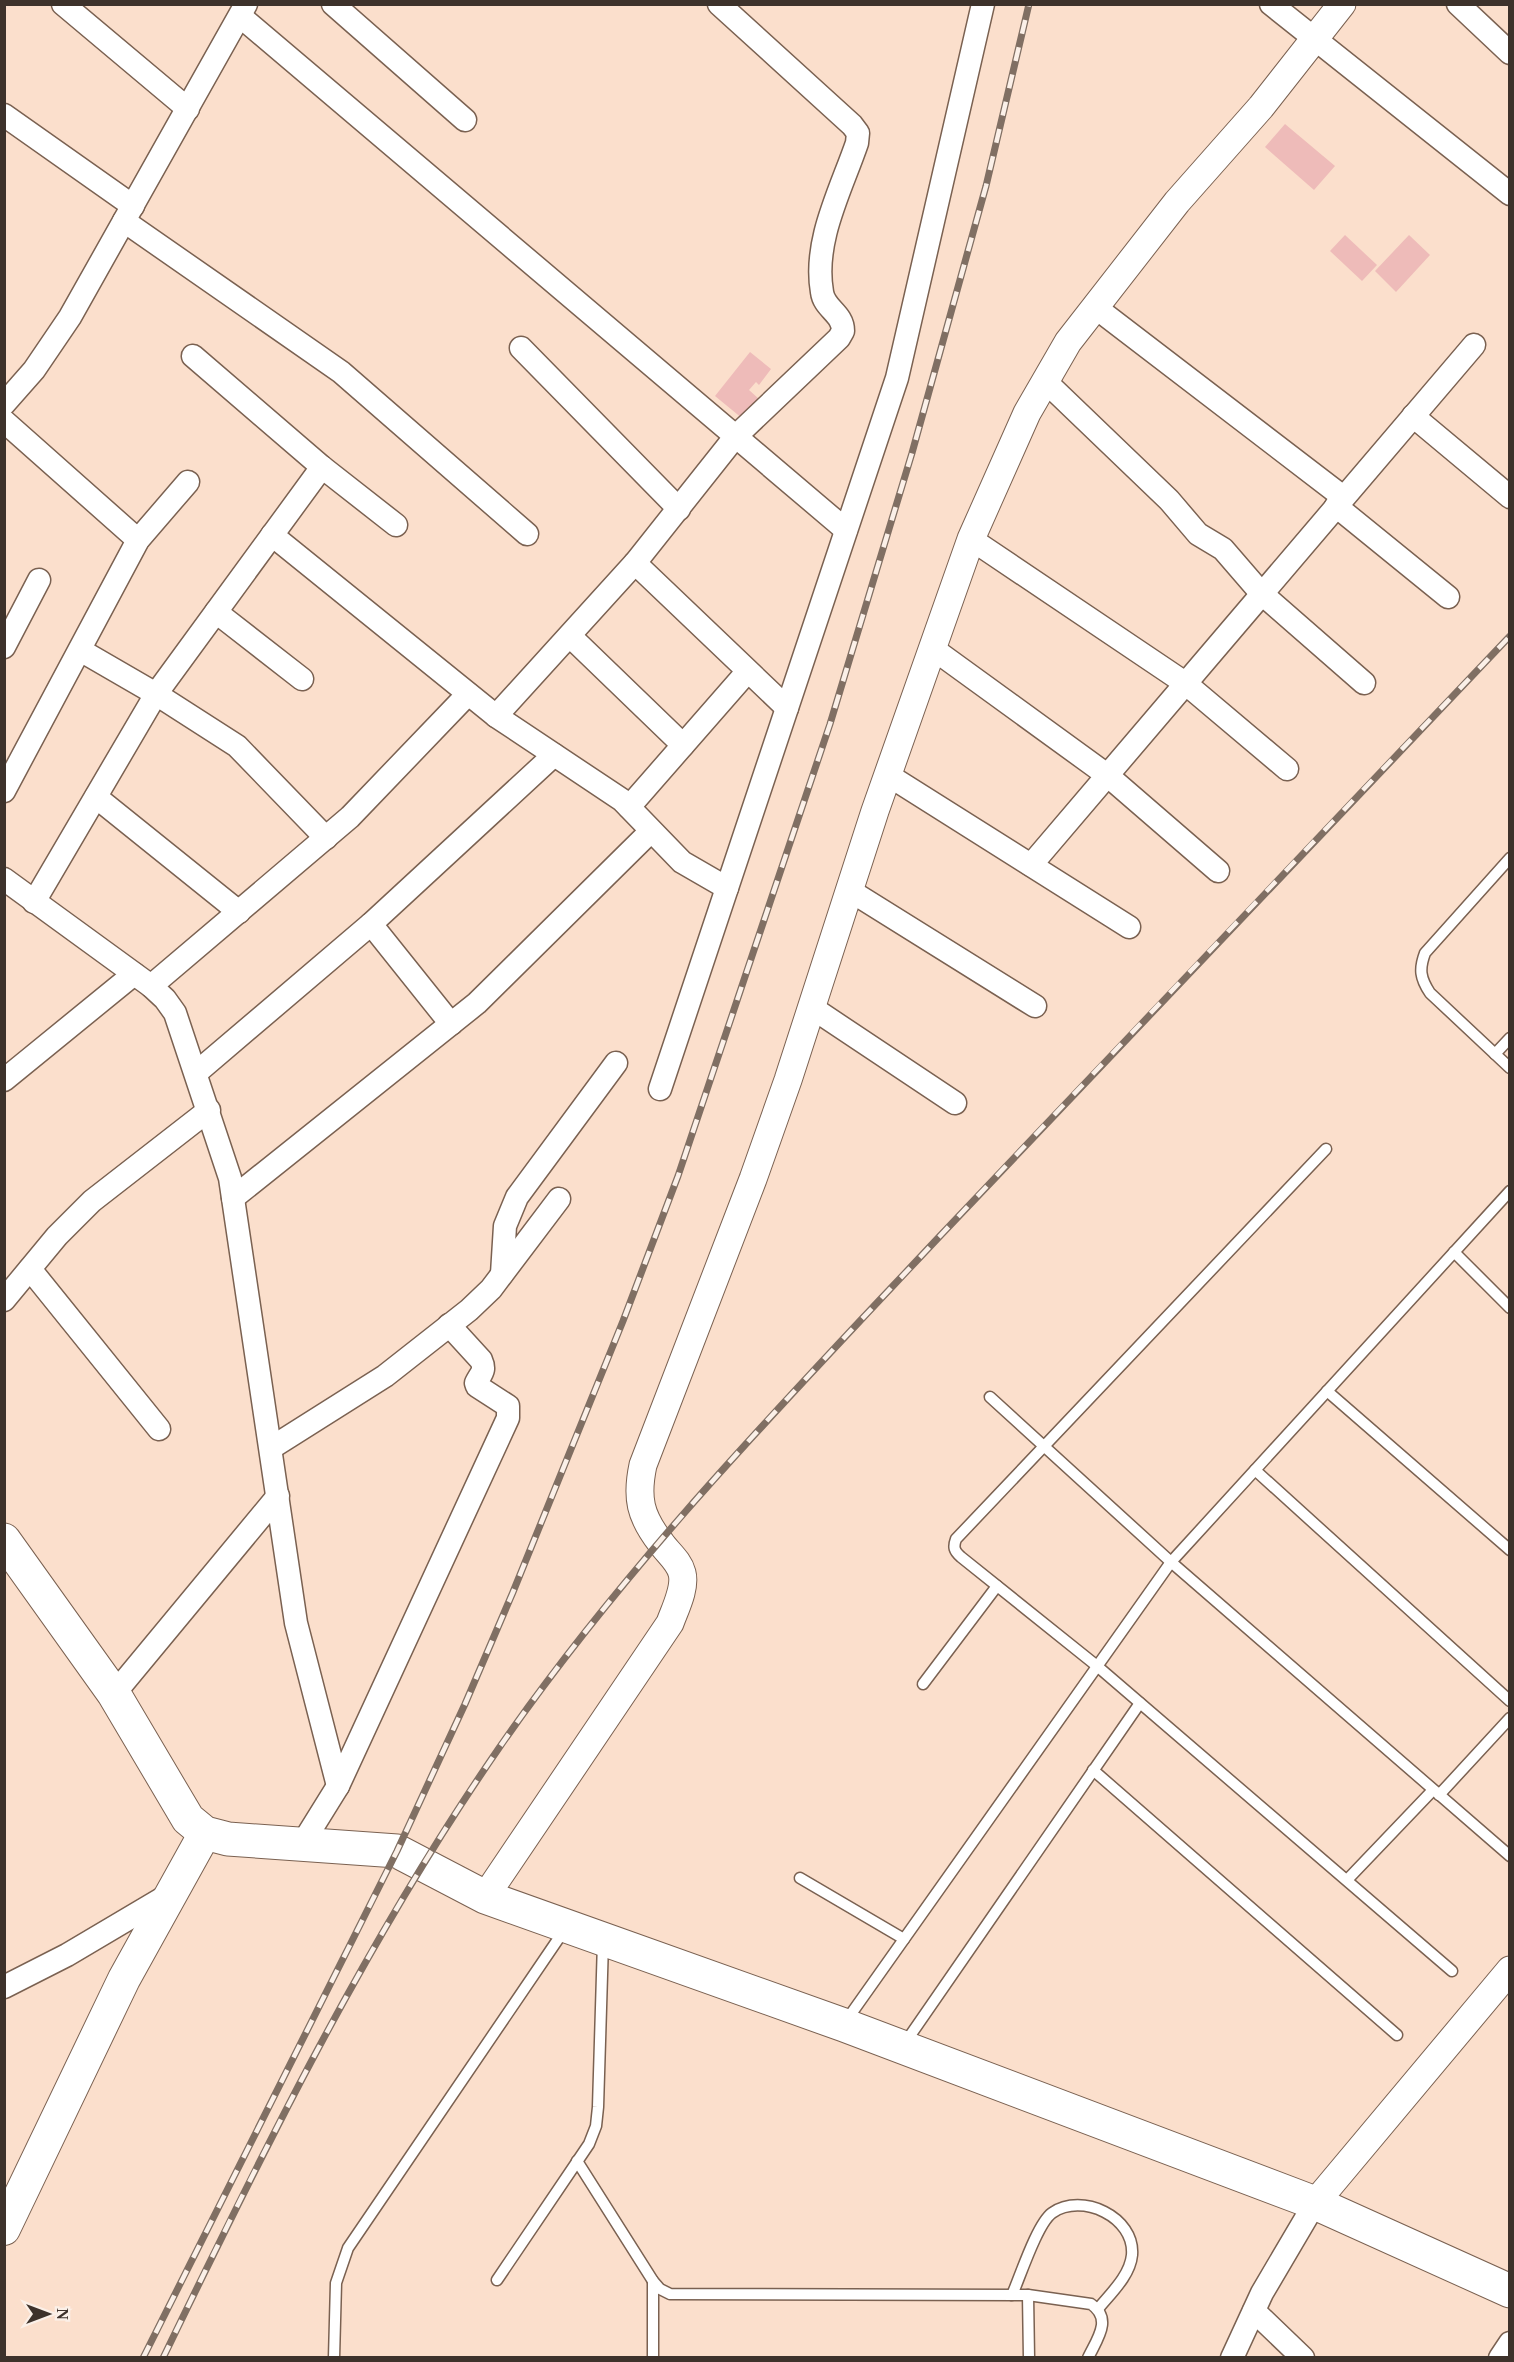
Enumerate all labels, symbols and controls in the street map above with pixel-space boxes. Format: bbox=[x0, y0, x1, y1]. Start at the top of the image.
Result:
north arrow bbox=[18, 2284, 78, 2344]
text: N bbox=[54, 2308, 71, 2320]

